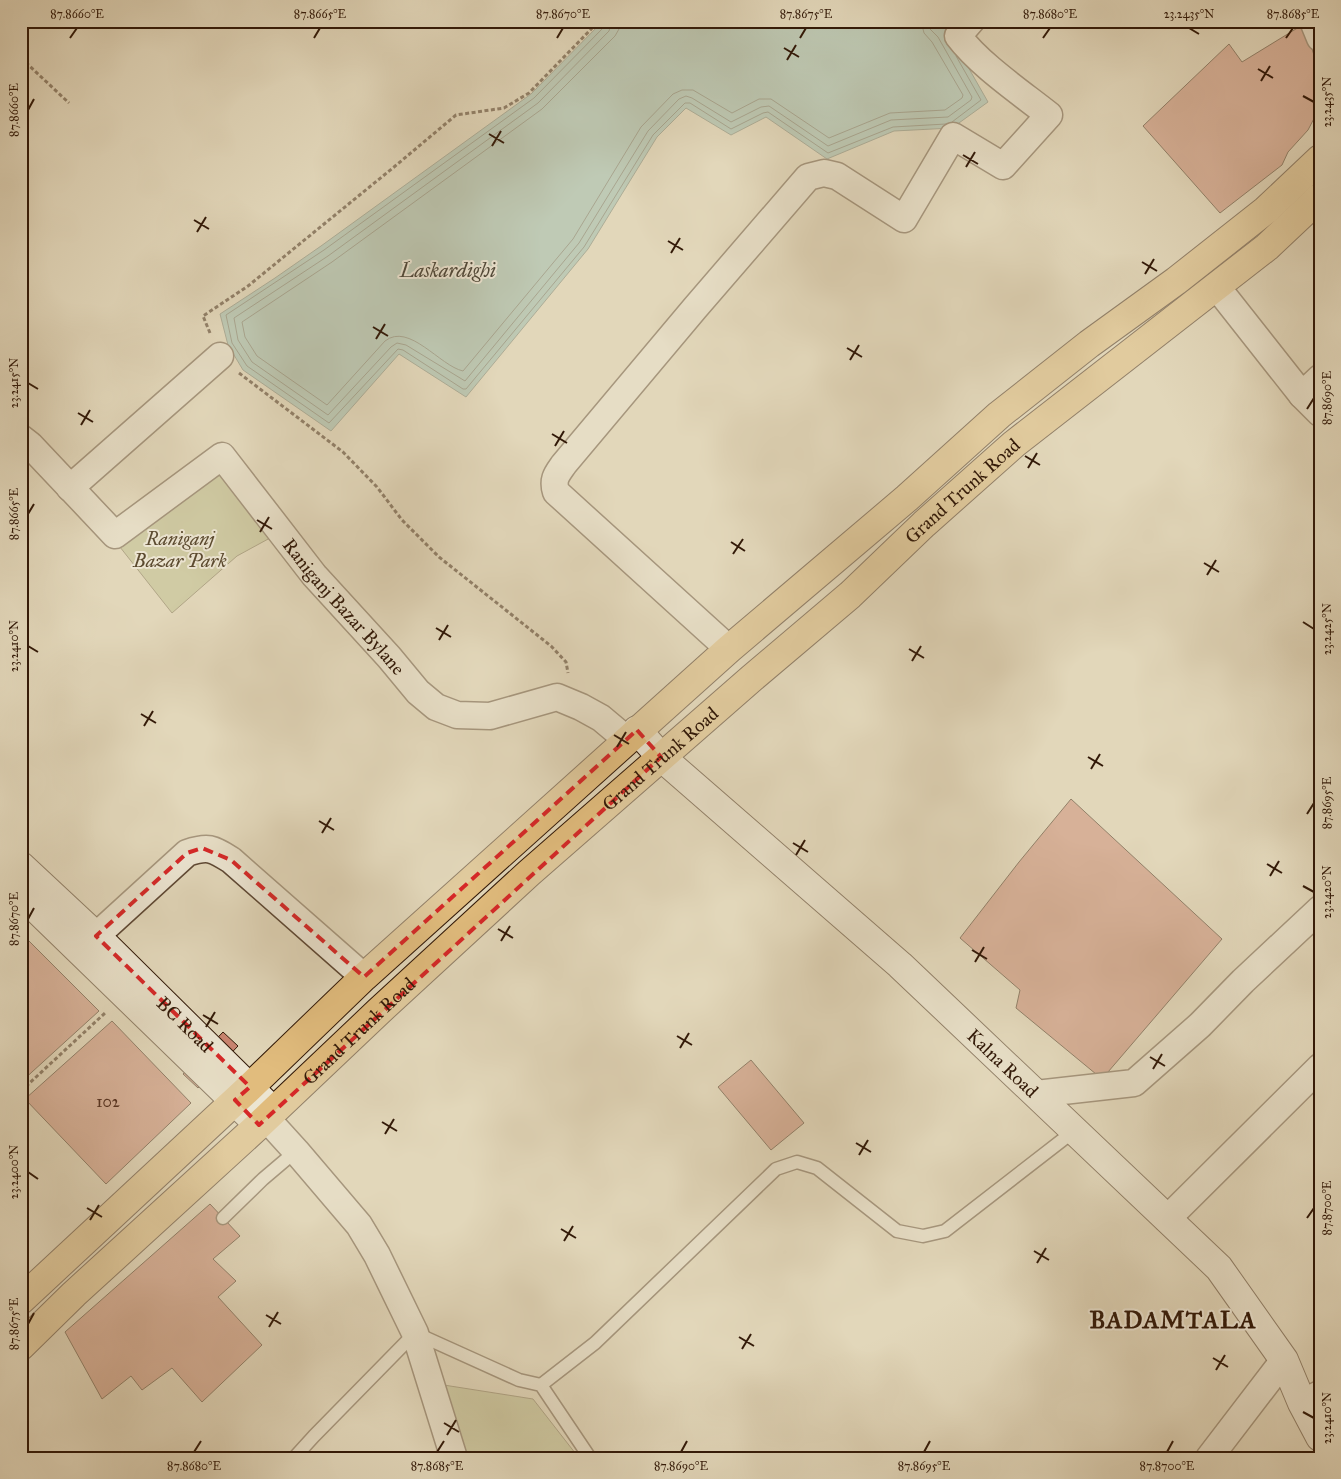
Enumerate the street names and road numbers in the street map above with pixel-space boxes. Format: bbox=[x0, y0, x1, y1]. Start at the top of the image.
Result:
street label: Grand Trunk Road bbox=[900, 433, 1025, 548]
street label: Raniganj Bazar Bylane bbox=[278, 533, 410, 679]
street label: Grand Trunk Road bbox=[597, 701, 723, 815]
street label: Grand Trunk Road bbox=[297, 972, 420, 1089]
street label: BC Road bbox=[152, 991, 219, 1057]
street label: Kalna Road bbox=[963, 1024, 1044, 1102]

